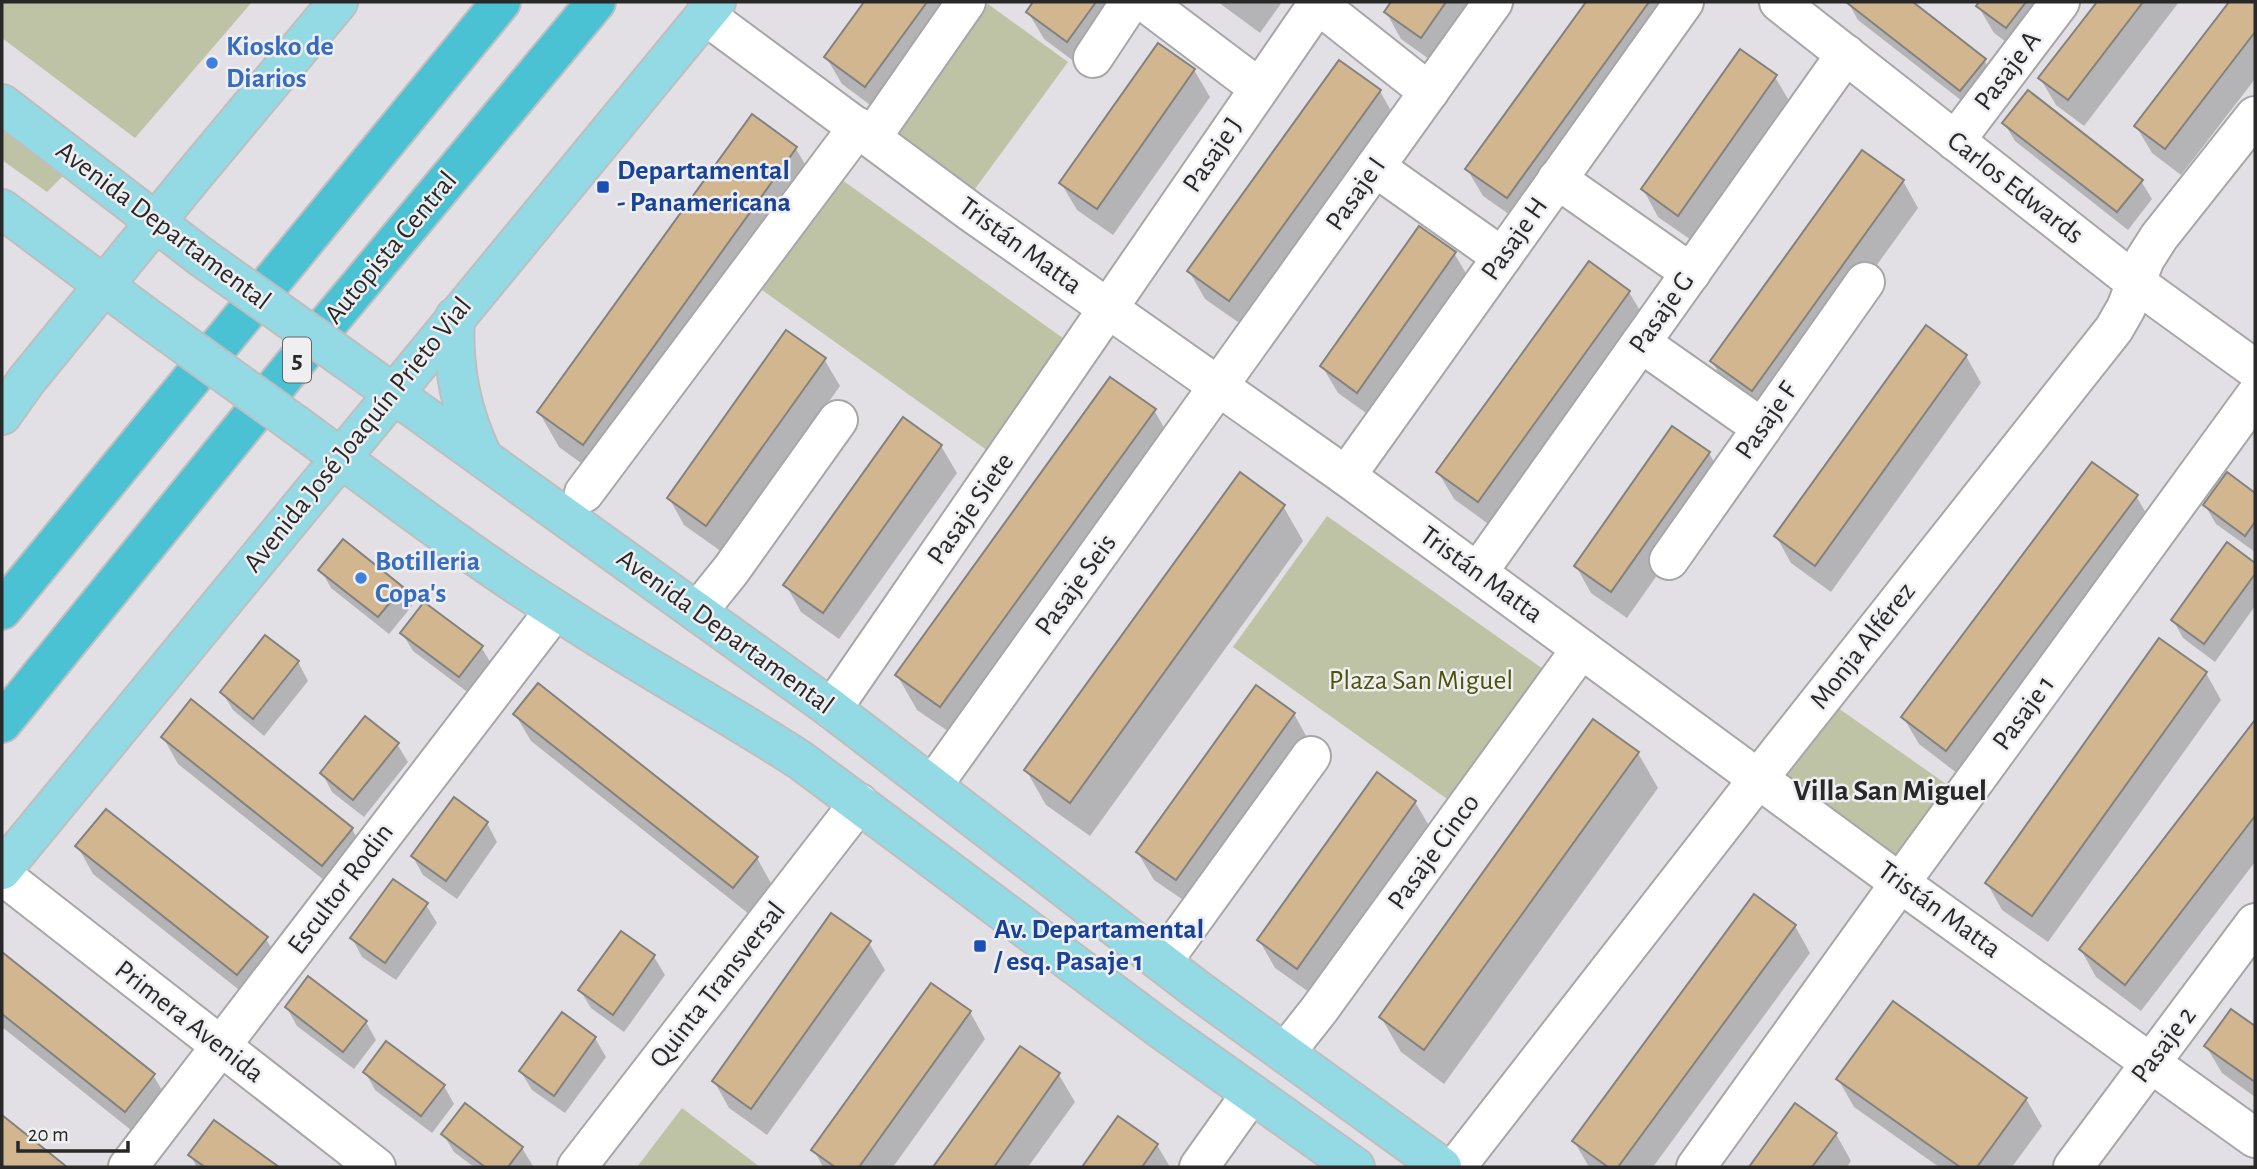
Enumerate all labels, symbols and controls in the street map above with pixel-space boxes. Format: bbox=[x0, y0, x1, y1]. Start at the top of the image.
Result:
street label: Pasaje A bbox=[1969, 26, 2047, 116]
place label: Kiosko de Diarios bbox=[226, 33, 334, 93]
marker: Kiosko de Diarios bbox=[204, 55, 220, 71]
street label: Pasaje J bbox=[1178, 112, 1248, 198]
street label: Carlos Edwards bbox=[1942, 126, 2088, 250]
street label: Avenida Departamental bbox=[51, 136, 275, 316]
street label: Pasaje I bbox=[1321, 152, 1391, 236]
place label: Departamental - Panamericana bbox=[617, 157, 791, 217]
street label: Autopista Central bbox=[320, 167, 462, 329]
marker: Departamental - Panamericana bbox=[595, 179, 611, 195]
street label: Tristán Matta bbox=[953, 192, 1087, 300]
street label: Pasaje H bbox=[1477, 192, 1553, 286]
street label: Pasaje G bbox=[1624, 267, 1700, 359]
street label: Avenida José Joaquín Prieto Vial bbox=[239, 292, 477, 578]
road number: 5 bbox=[283, 338, 311, 382]
street label: Pasaje F bbox=[1731, 377, 1804, 465]
street label: Pasaje Siete bbox=[922, 448, 1020, 570]
street label: Tristán Matta bbox=[1414, 521, 1548, 629]
street label: Pasaje Seis bbox=[1030, 529, 1122, 641]
street label: Avenida Departamental bbox=[611, 544, 839, 720]
place label: Botilleria Copa's bbox=[375, 548, 480, 608]
marker: Botilleria Copa's bbox=[353, 570, 369, 586]
street label: Monja Alférez bbox=[1805, 578, 1921, 714]
park label: Plaza San Miguel bbox=[1329, 667, 1513, 695]
street label: Pasaje 1 bbox=[1988, 671, 2060, 755]
district label: Villa San Miguel bbox=[1793, 776, 1987, 806]
street label: Pasaje Cinco bbox=[1383, 789, 1485, 915]
street label: Escultor Rodin bbox=[283, 818, 399, 960]
street label: Tristán Matta bbox=[1872, 856, 2006, 964]
street label: Quinta Transversal bbox=[645, 897, 791, 1073]
place label: Av. Departamental / esq. Pasaje 1 bbox=[993, 916, 1204, 976]
marker: Av. Departamental / esq. Pasaje 1 bbox=[972, 938, 988, 954]
street label: Primera Avenida bbox=[109, 955, 269, 1089]
street label: Pasaje 2 bbox=[2126, 1002, 2202, 1088]
scale bar bbox=[18, 1110, 128, 1154]
text: 20 m bbox=[28, 1124, 69, 1145]

